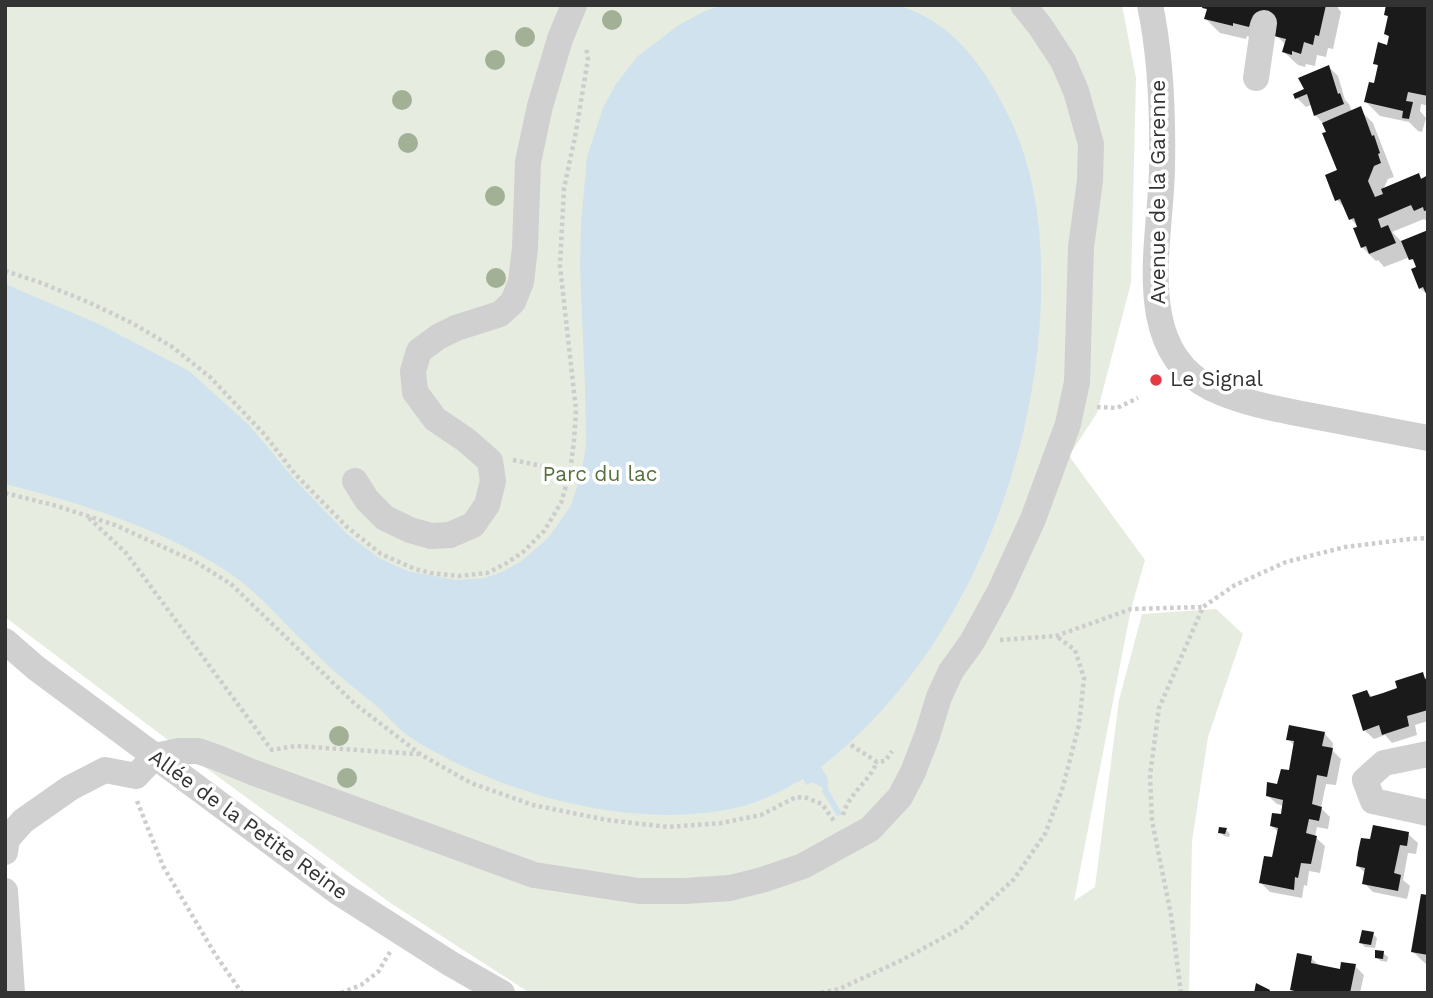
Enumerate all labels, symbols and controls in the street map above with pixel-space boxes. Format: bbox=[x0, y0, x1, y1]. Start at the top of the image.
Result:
street label: Avenue de la Garenne bbox=[1146, 80, 1172, 304]
place label: Le Signal bbox=[1170, 367, 1263, 393]
marker: Le Signal bbox=[1148, 372, 1164, 388]
park label: Parc du lac bbox=[542, 462, 658, 488]
street label: Allée de la Petite Reine bbox=[144, 744, 352, 906]

